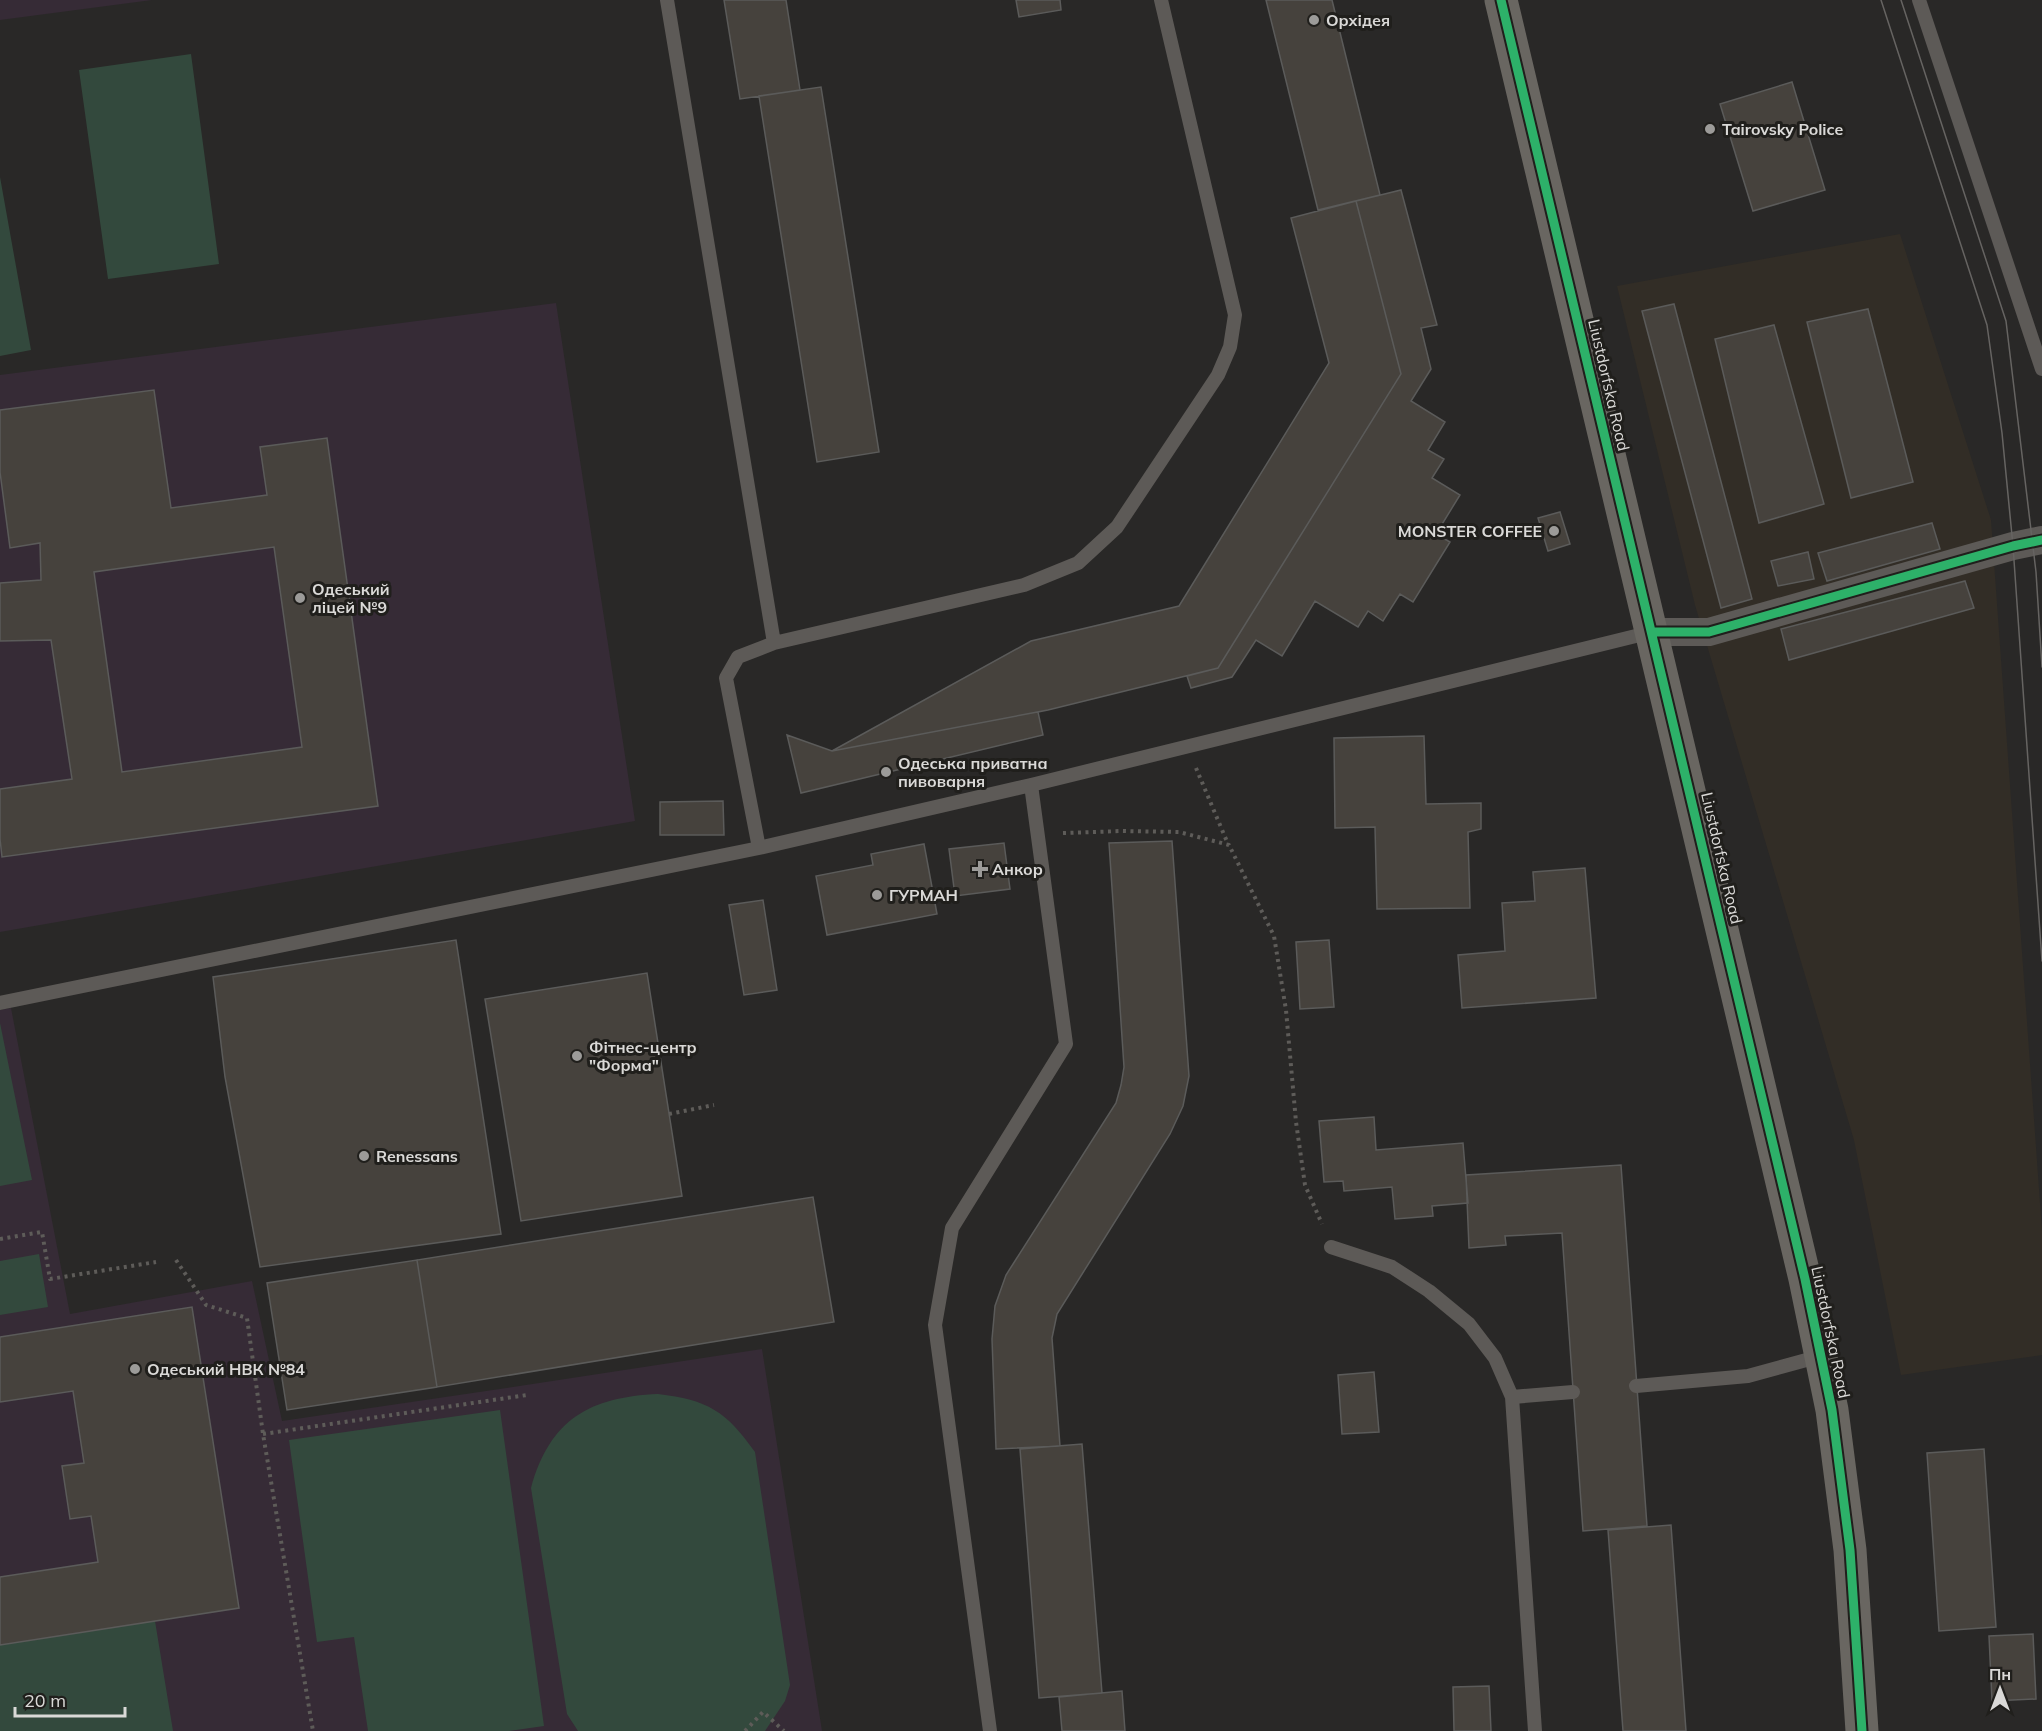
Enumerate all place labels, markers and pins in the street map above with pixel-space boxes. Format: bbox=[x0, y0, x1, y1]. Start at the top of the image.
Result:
place label: Орхідея bbox=[1326, 10, 1390, 30]
marker: Орхідея bbox=[1307, 13, 1321, 27]
place label: Tairovsky Police bbox=[1722, 119, 1843, 139]
marker: Tairovsky Police bbox=[1703, 122, 1717, 136]
place label: MONSTER COFFEE bbox=[1398, 521, 1542, 541]
marker: MONSTER COFFEE bbox=[1547, 524, 1561, 538]
place label: Одеський ліцей №9 bbox=[312, 579, 390, 617]
marker: Одеський ліцей №9 bbox=[293, 591, 307, 605]
place label: Одеська приватна пивоварня bbox=[898, 753, 1048, 791]
marker: Одеська приватна пивоварня bbox=[879, 765, 893, 779]
place label: Анкор bbox=[992, 859, 1043, 879]
marker: Анкор bbox=[973, 862, 987, 876]
place label: ГУРМАН bbox=[889, 885, 958, 905]
marker: ГУРМАН bbox=[870, 888, 884, 902]
place label: Фітнес-центр "Форма" bbox=[589, 1037, 697, 1075]
marker: Фітнес-центр "Форма" bbox=[570, 1049, 584, 1063]
place label: Renessans bbox=[376, 1146, 458, 1166]
marker: Renessans bbox=[357, 1149, 371, 1163]
place label: Одеський НВК №84 bbox=[147, 1359, 305, 1379]
marker: Одеський НВК №84 bbox=[128, 1362, 142, 1376]

